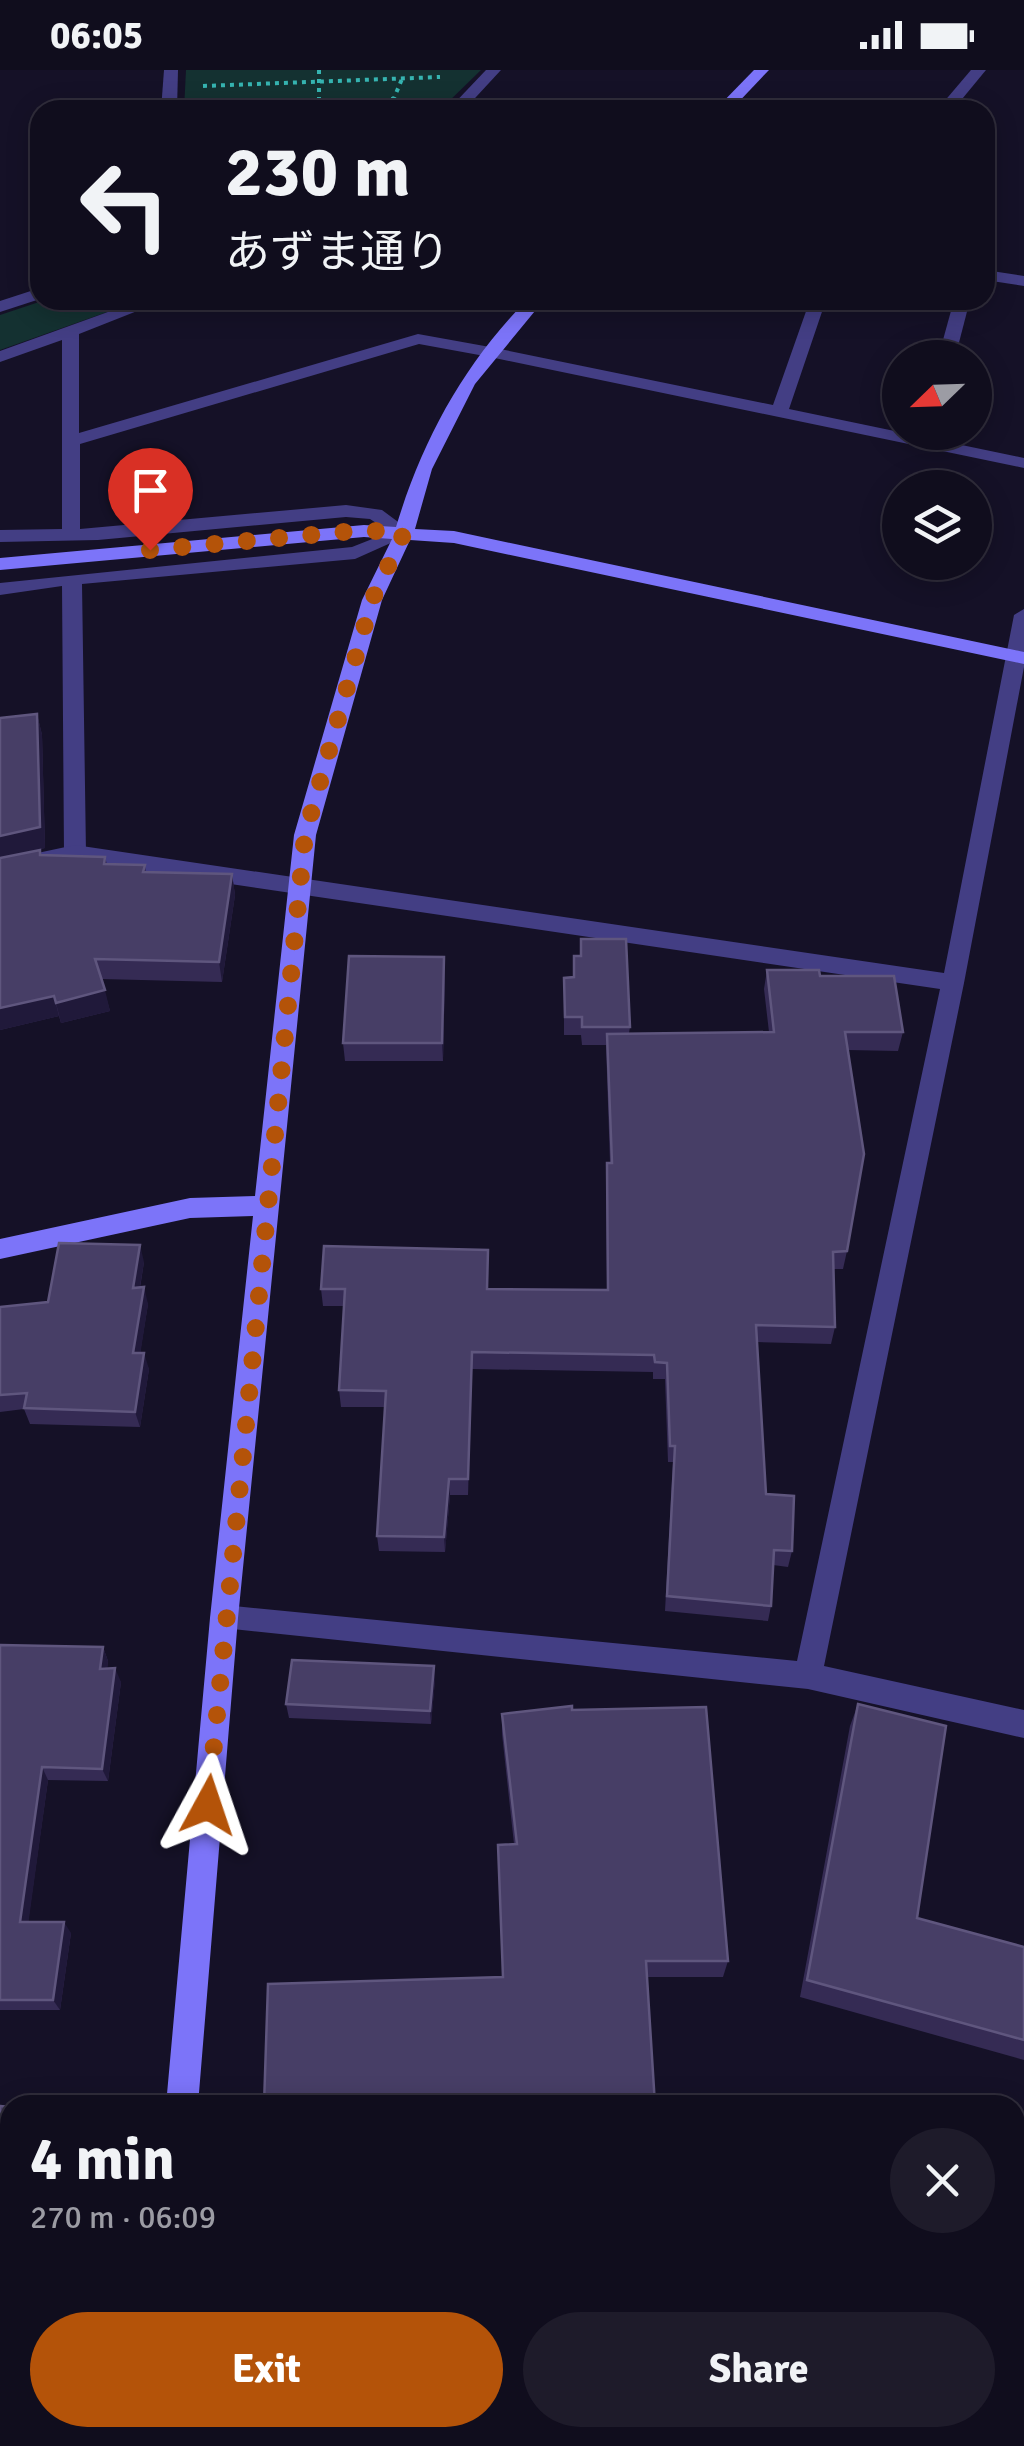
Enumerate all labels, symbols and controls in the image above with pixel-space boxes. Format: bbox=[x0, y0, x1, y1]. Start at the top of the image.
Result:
text: 06:05 bbox=[50, 12, 143, 59]
text: 230 m bbox=[225, 129, 410, 215]
icon: left bbox=[60, 140, 190, 270]
text: あずま通り bbox=[225, 225, 450, 280]
north arrow bbox=[882, 340, 992, 450]
map controls bbox=[882, 340, 992, 580]
pin bbox=[108, 448, 193, 551]
icon: arrive bbox=[123, 463, 178, 518]
button: layers bbox=[882, 470, 992, 580]
position arrow bbox=[156, 1753, 260, 1857]
text: 4 min bbox=[30, 2123, 175, 2197]
button: close bbox=[890, 2128, 995, 2233]
text: 270 m · 06:09 bbox=[30, 2198, 216, 2237]
button: Exit bbox=[30, 2312, 503, 2427]
button: Share bbox=[523, 2312, 995, 2427]

